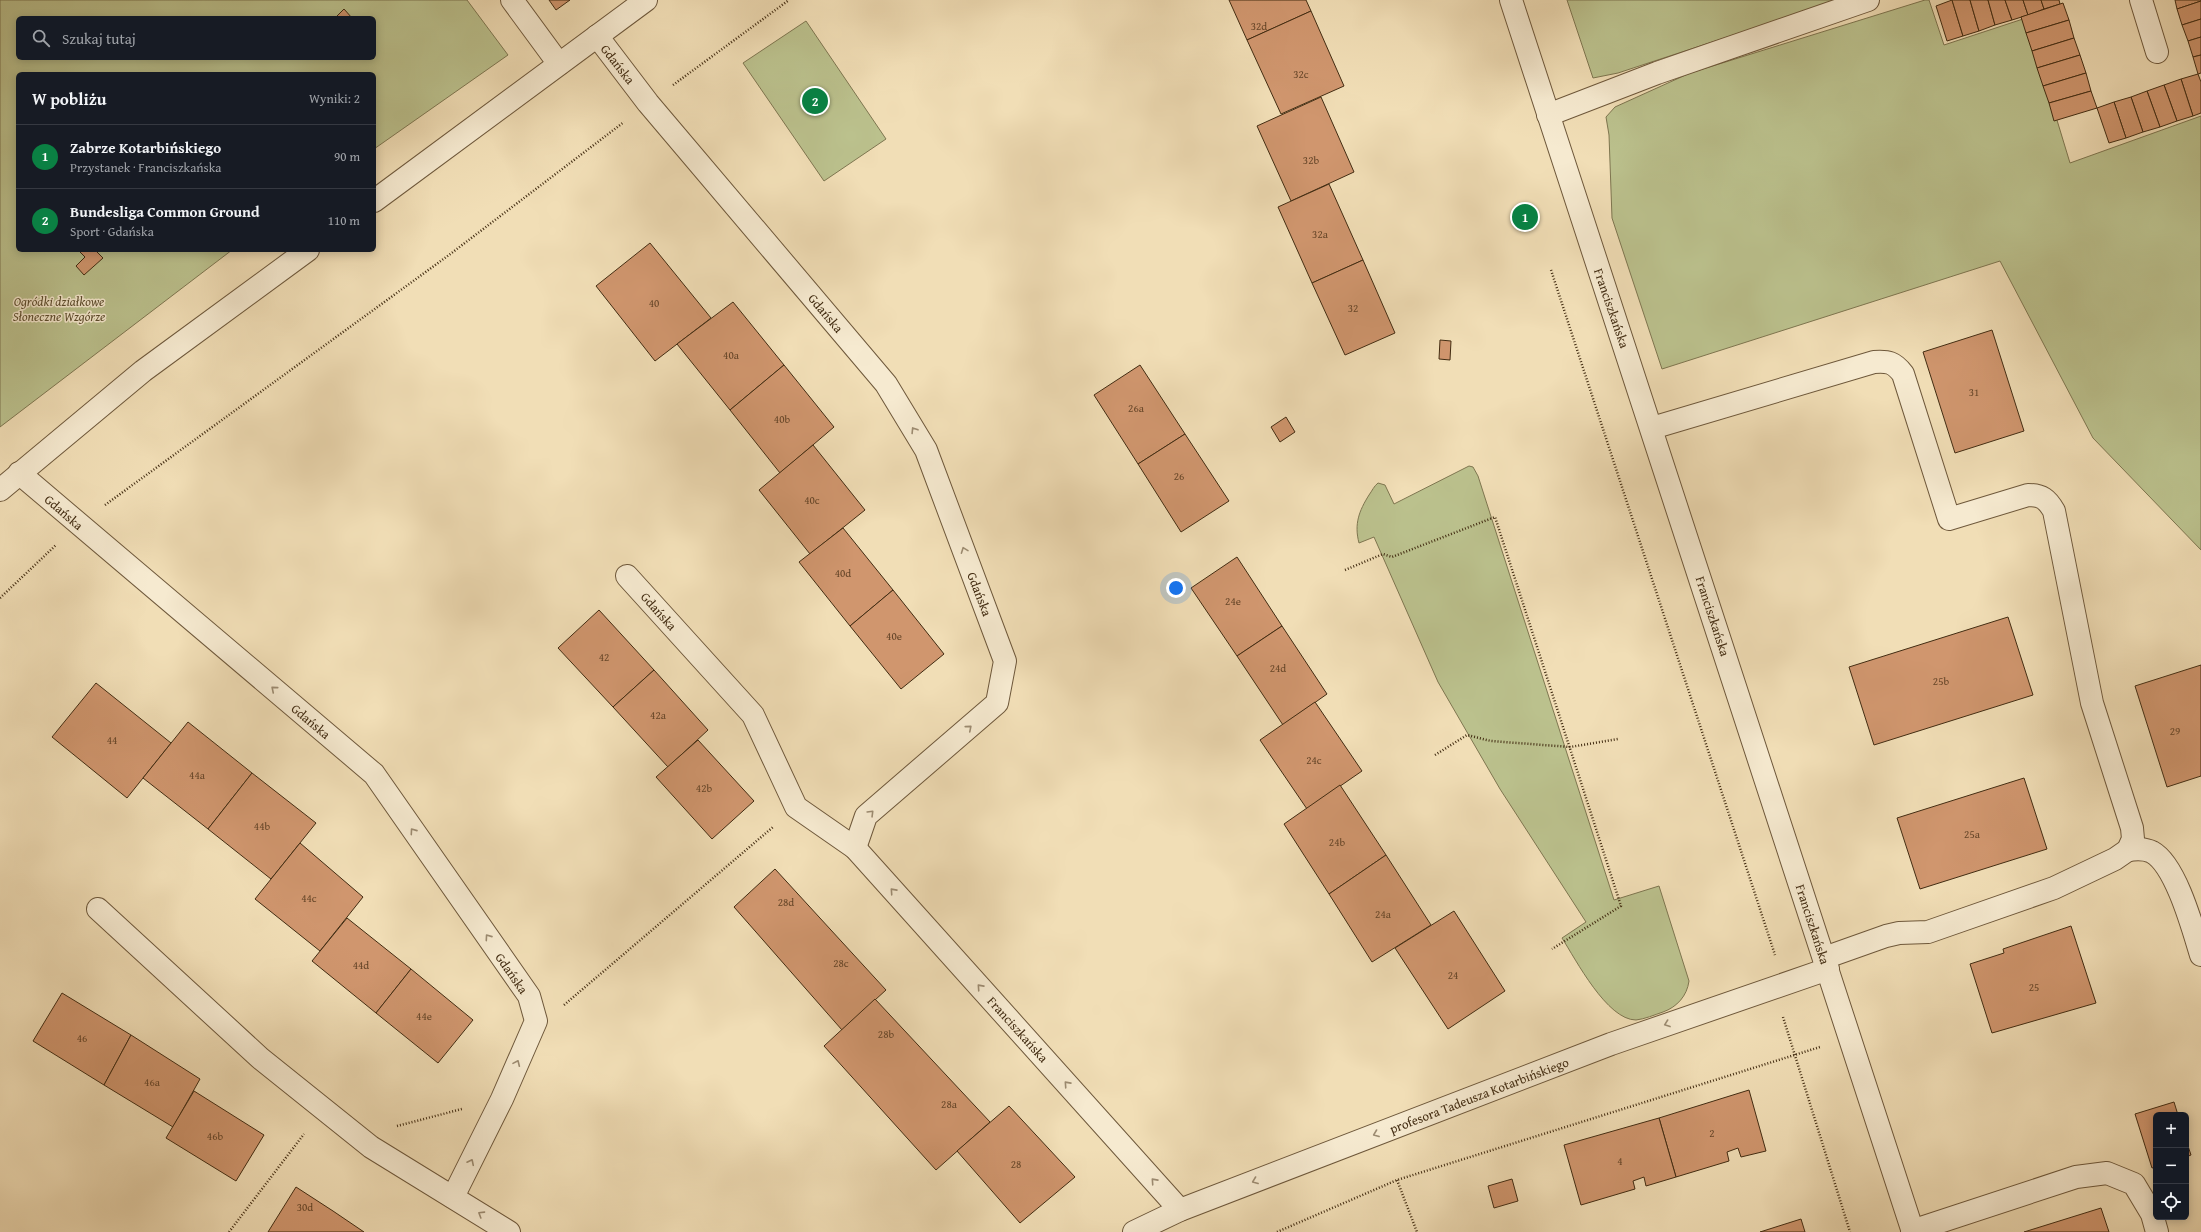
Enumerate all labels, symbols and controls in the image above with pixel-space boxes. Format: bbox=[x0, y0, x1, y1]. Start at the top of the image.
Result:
search box bbox=[16, 16, 376, 60]
house number: 32d bbox=[1251, 18, 1267, 34]
icon: search bbox=[30, 27, 52, 49]
text: Szukaj tutaj bbox=[62, 28, 136, 49]
street label: Gdańska bbox=[596, 40, 640, 89]
house number: 32c bbox=[1293, 66, 1309, 82]
text: W pobliżu bbox=[32, 86, 107, 111]
pin: 2 bbox=[802, 86, 828, 116]
text: Wyniki: 2 bbox=[309, 89, 360, 108]
text: Zabrze Kotarbińskiego bbox=[70, 137, 221, 158]
text: 1 bbox=[42, 147, 48, 166]
text: 90 m bbox=[334, 147, 360, 166]
house number: 32b bbox=[1303, 152, 1319, 168]
text: Przystanek · Franciszkańska bbox=[70, 158, 222, 177]
text: Bundesliga Common Ground bbox=[70, 201, 260, 222]
pin: 1 bbox=[1512, 202, 1538, 232]
text: 2 bbox=[42, 211, 48, 230]
text: 110 m bbox=[328, 211, 360, 230]
text: Sport · Gdańska bbox=[70, 222, 154, 241]
house number: 32a bbox=[1312, 226, 1329, 242]
street label: Franciszkańska bbox=[1589, 266, 1634, 351]
street label: Gdańska bbox=[804, 290, 848, 338]
park label: Ogródki działkowe Słoneczne Wzgórze bbox=[13, 292, 105, 326]
house number: 40 bbox=[649, 295, 659, 311]
house number: 32 bbox=[1348, 300, 1358, 316]
house number: 40a bbox=[723, 347, 740, 363]
house number: 31 bbox=[1969, 384, 1979, 400]
house number: 26a bbox=[1128, 400, 1145, 416]
house number: 40b bbox=[774, 411, 790, 427]
one-way arrow bbox=[912, 427, 919, 434]
house number: 26 bbox=[1174, 468, 1184, 484]
street label: Gdańska bbox=[40, 490, 88, 535]
house number: 40c bbox=[804, 492, 820, 508]
one-way arrow bbox=[960, 546, 968, 553]
house number: 40d bbox=[835, 565, 851, 581]
street label: Gdańska bbox=[962, 569, 997, 620]
street label: Franciszkańska bbox=[1691, 574, 1735, 659]
your location bbox=[1166, 578, 1186, 598]
street label: Gdańska bbox=[636, 588, 682, 635]
house number: 24e bbox=[1225, 593, 1241, 609]
house number: 40e bbox=[886, 628, 902, 644]
house number: 42 bbox=[599, 649, 609, 665]
house number: 24d bbox=[1270, 660, 1286, 676]
house number: 25b bbox=[1933, 673, 1949, 689]
one-way arrow bbox=[271, 687, 278, 694]
street label: Gdańska bbox=[287, 699, 335, 744]
house number: 42a bbox=[650, 707, 667, 723]
house number: 29 bbox=[2170, 723, 2180, 739]
one-way arrow bbox=[964, 726, 971, 733]
house number: 44 bbox=[107, 732, 117, 748]
house number: 24c bbox=[1306, 752, 1322, 768]
house number: 44a bbox=[189, 767, 206, 783]
house number: 42b bbox=[696, 780, 712, 796]
one-way arrow bbox=[866, 810, 873, 818]
house number: 44b bbox=[254, 818, 270, 834]
house number: 25a bbox=[1964, 826, 1981, 842]
one-way arrow bbox=[411, 828, 418, 835]
house number: 24b bbox=[1329, 834, 1345, 850]
street label: Franciszkańska bbox=[1791, 882, 1835, 967]
one-way arrow bbox=[891, 888, 898, 895]
house number: 44c bbox=[301, 890, 317, 906]
house number: 28d bbox=[778, 894, 794, 910]
house number: 24a bbox=[1375, 906, 1392, 922]
one-way arrow bbox=[485, 934, 493, 941]
street label: Gdańska bbox=[491, 949, 533, 998]
house number: 28c bbox=[833, 955, 849, 971]
house number: 44d bbox=[353, 957, 369, 973]
house number: 24 bbox=[1448, 967, 1458, 983]
house number: 25 bbox=[2029, 979, 2039, 995]
one-way arrow bbox=[978, 985, 985, 992]
street label: Franciszkańska bbox=[983, 992, 1053, 1067]
house number: 44e bbox=[416, 1008, 432, 1024]
one-way arrow bbox=[1664, 1019, 1671, 1027]
house number: 28b bbox=[878, 1026, 894, 1042]
house number: 46 bbox=[77, 1030, 87, 1046]
street label: profesora Tadeusza Kotarbińskiego bbox=[1387, 1052, 1572, 1139]
one-way arrow bbox=[513, 1060, 521, 1067]
house number: 46a bbox=[144, 1074, 161, 1090]
one-way arrow bbox=[1064, 1081, 1072, 1089]
house number: 28a bbox=[941, 1096, 958, 1112]
map controls bbox=[2153, 1112, 2189, 1220]
button: + bbox=[2153, 1112, 2189, 1148]
house number: 2 bbox=[1709, 1125, 1715, 1141]
house number: 46b bbox=[207, 1128, 223, 1144]
one-way arrow bbox=[1372, 1130, 1379, 1138]
button: − bbox=[2153, 1148, 2189, 1184]
house number: 4 bbox=[1617, 1153, 1623, 1169]
house number: 28 bbox=[1011, 1156, 1021, 1172]
one-way arrow bbox=[466, 1159, 473, 1166]
one-way arrow bbox=[1251, 1177, 1258, 1185]
one-way arrow bbox=[1151, 1178, 1158, 1186]
button: locate bbox=[2153, 1184, 2189, 1220]
house number: 30d bbox=[297, 1199, 313, 1215]
one-way arrow bbox=[478, 1212, 485, 1219]

